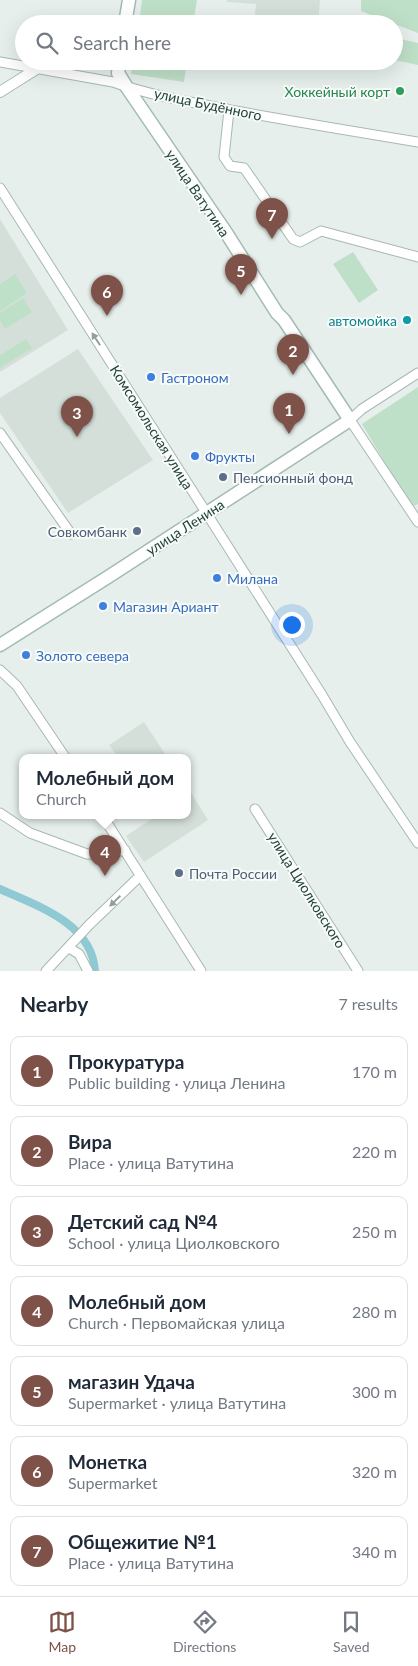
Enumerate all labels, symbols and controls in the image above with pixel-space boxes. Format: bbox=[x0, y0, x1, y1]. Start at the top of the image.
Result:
search box bbox=[15, 15, 403, 70]
icon: search bbox=[33, 29, 61, 57]
text: Search here bbox=[73, 31, 171, 54]
place label: Хоккейный корт bbox=[285, 83, 390, 100]
street label: улица Будённого bbox=[153, 84, 263, 124]
marker: Хоккейный корт bbox=[394, 85, 406, 97]
street label: улица Ватутина bbox=[162, 146, 234, 240]
pin: 7 bbox=[256, 198, 288, 239]
pin: 5 bbox=[225, 254, 257, 295]
pin: 6 bbox=[91, 275, 123, 316]
place label: автомойка bbox=[328, 312, 397, 329]
marker: автомойка bbox=[401, 314, 413, 326]
one-way arrow bbox=[92, 333, 101, 346]
pin: 2 bbox=[277, 334, 309, 375]
street label: Комсомольская улица bbox=[107, 362, 197, 492]
place label: Гастроном bbox=[161, 369, 229, 386]
marker: Гастроном bbox=[145, 371, 157, 383]
pin: 1 bbox=[273, 393, 305, 434]
pin: 3 bbox=[61, 396, 93, 437]
place label: Фрукты bbox=[205, 448, 255, 465]
marker: Фрукты bbox=[189, 450, 201, 462]
place label: Пенсионный фонд bbox=[233, 469, 353, 486]
marker: Пенсионный фонд bbox=[217, 471, 229, 483]
street label: улица Ленина bbox=[143, 495, 227, 559]
place label: Совкомбанк bbox=[48, 523, 128, 540]
marker: Совкомбанк bbox=[131, 525, 143, 537]
place label: Милана bbox=[227, 570, 278, 587]
marker: Милана bbox=[211, 572, 223, 584]
place label: Магазин Ариант bbox=[113, 598, 218, 615]
marker: Магазин Ариант bbox=[97, 600, 109, 612]
your location bbox=[279, 612, 305, 638]
place label: Золото севера bbox=[36, 647, 129, 664]
marker: Золото севера bbox=[20, 649, 32, 661]
popup bbox=[19, 754, 191, 819]
text: Молебный дом bbox=[36, 766, 174, 789]
text: Church bbox=[36, 789, 87, 808]
street label: улица Циолковского bbox=[264, 829, 350, 951]
pin: 4 bbox=[89, 835, 121, 876]
place label: Почта России bbox=[189, 865, 277, 882]
marker: Почта России bbox=[173, 867, 185, 879]
one-way arrow bbox=[109, 894, 121, 906]
text: Nearby bbox=[20, 991, 88, 1016]
text: 7 results bbox=[338, 994, 398, 1013]
text: Прокуратура bbox=[68, 1050, 185, 1073]
text: 1 bbox=[32, 1062, 42, 1081]
text: 170 m bbox=[352, 1062, 397, 1081]
text: Public building · улица Ленина bbox=[68, 1073, 285, 1092]
text: Вира bbox=[68, 1130, 112, 1153]
text: 2 bbox=[32, 1142, 42, 1161]
text: 220 m bbox=[352, 1142, 397, 1161]
text: Place · улица Ватутина bbox=[68, 1153, 234, 1172]
text: Детский сад №4 bbox=[68, 1210, 218, 1233]
text: 3 bbox=[32, 1222, 42, 1241]
text: 250 m bbox=[352, 1222, 397, 1241]
text: School · улица Циолковского bbox=[68, 1233, 280, 1252]
text: Молебный дом bbox=[68, 1290, 206, 1313]
text: 4 bbox=[32, 1302, 42, 1321]
text: 280 m bbox=[352, 1302, 397, 1321]
text: Church · Первомайская улица bbox=[68, 1313, 285, 1332]
text: магазин Удача bbox=[68, 1370, 195, 1393]
text: 5 bbox=[32, 1382, 42, 1401]
text: 300 m bbox=[352, 1382, 397, 1401]
text: Supermarket · улица Ватутина bbox=[68, 1393, 286, 1412]
text: Монетка bbox=[68, 1450, 147, 1473]
text: 6 bbox=[32, 1462, 42, 1481]
text: 320 m bbox=[352, 1462, 397, 1481]
text: Supermarket bbox=[68, 1473, 157, 1492]
text: Общежитие №1 bbox=[68, 1530, 217, 1553]
text: 7 bbox=[32, 1542, 42, 1561]
text: 340 m bbox=[352, 1542, 397, 1561]
text: Place · улица Ватутина bbox=[68, 1553, 234, 1572]
tab: Map bbox=[48, 1608, 76, 1655]
tab: Directions bbox=[173, 1608, 236, 1655]
tab: Saved bbox=[333, 1608, 370, 1655]

